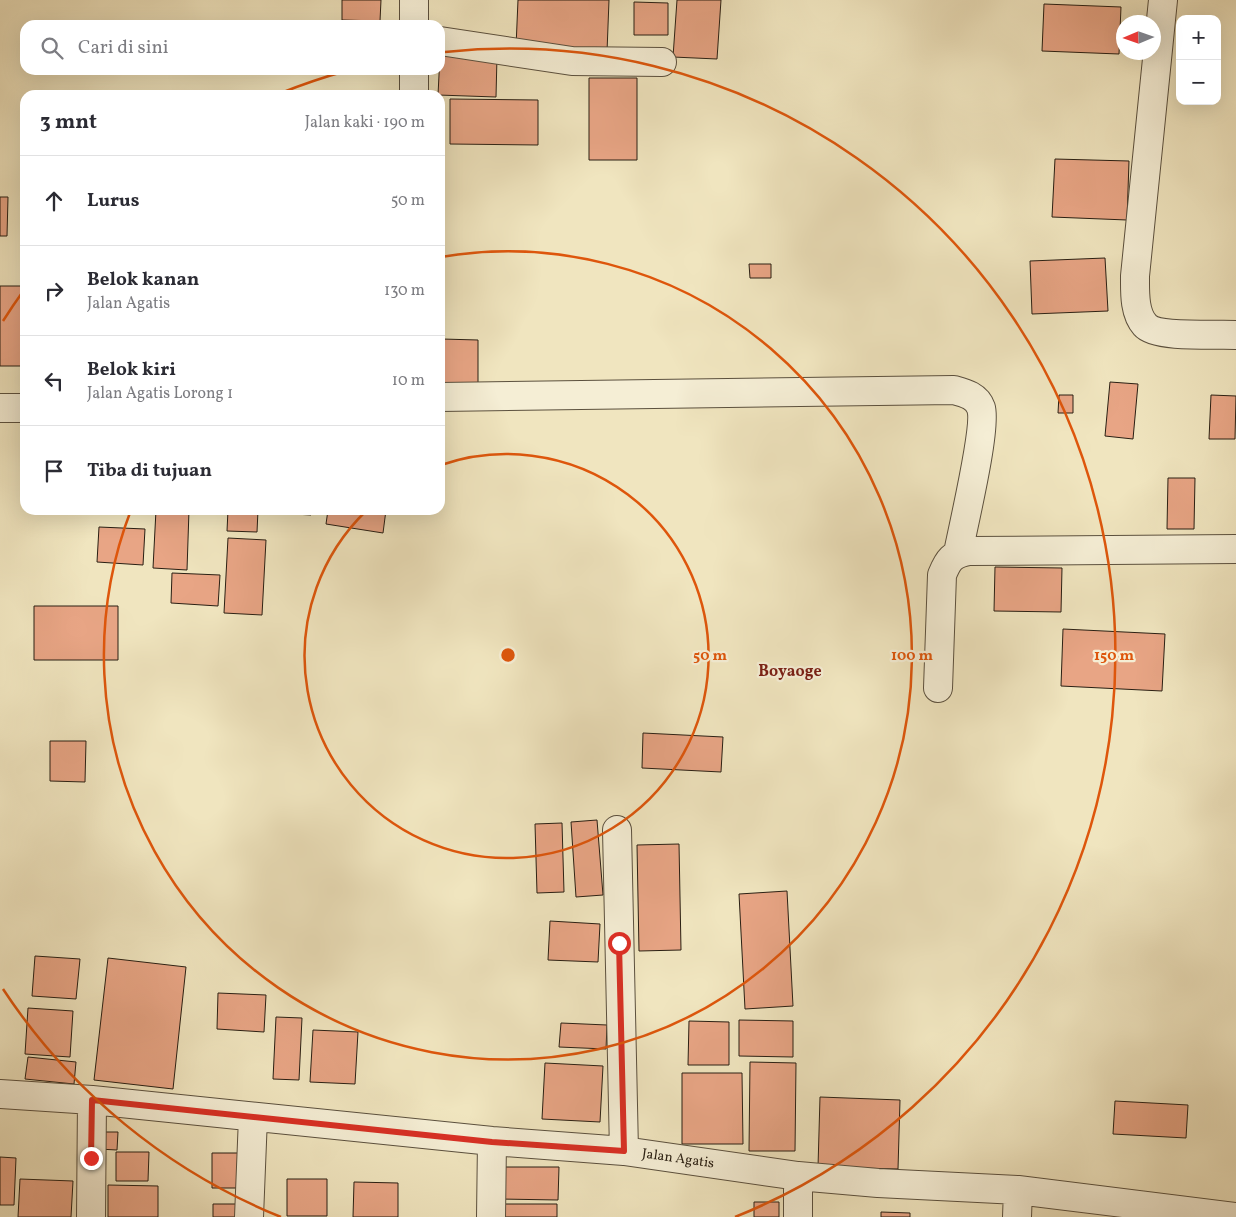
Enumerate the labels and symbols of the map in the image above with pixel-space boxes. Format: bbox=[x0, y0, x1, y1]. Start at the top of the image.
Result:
north arrow bbox=[1116, 15, 1161, 60]
centre of rings bbox=[499, 646, 517, 664]
text: 50 m bbox=[693, 646, 727, 667]
text: 100 m bbox=[891, 646, 934, 667]
text: 150 m bbox=[1094, 646, 1134, 667]
district label: Boyaoge bbox=[758, 661, 822, 683]
route start bbox=[608, 932, 631, 955]
street label: Jalan Agatis bbox=[641, 1145, 715, 1173]
route end bbox=[80, 1147, 103, 1170]

